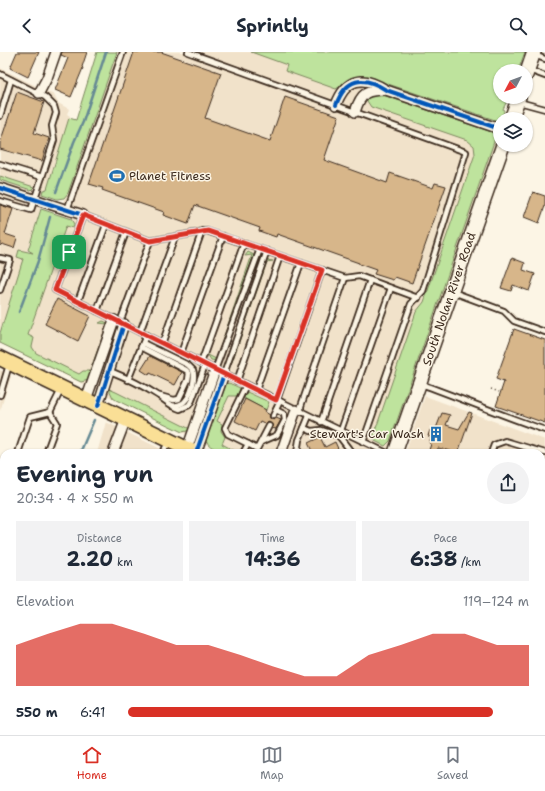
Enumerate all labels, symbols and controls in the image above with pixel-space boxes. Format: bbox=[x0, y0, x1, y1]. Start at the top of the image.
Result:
text: Sprintly bbox=[236, 14, 309, 38]
icon: back bbox=[16, 15, 38, 37]
icon: search bbox=[507, 15, 529, 37]
north arrow bbox=[493, 64, 533, 104]
map controls bbox=[493, 64, 533, 152]
button: layers bbox=[493, 112, 533, 152]
sports icon: Planet Fitness bbox=[108, 167, 126, 185]
place label: Planet Fitness bbox=[129, 168, 211, 184]
street label: South Nolan River Road bbox=[419, 230, 480, 368]
pin bbox=[52, 235, 86, 269]
icon: arrive bbox=[58, 241, 80, 263]
building icon: Stewart's Car Wash bbox=[427, 425, 445, 443]
place label: Stewart's Car Wash bbox=[310, 426, 424, 442]
text: Evening run bbox=[16, 460, 153, 489]
button: share bbox=[487, 462, 529, 504]
text: 20:34 · 4 × 550 m bbox=[16, 490, 134, 507]
text: Distance bbox=[77, 531, 122, 546]
text: Time bbox=[260, 531, 285, 546]
text: Pace bbox=[433, 531, 458, 546]
text: 2.20 bbox=[66, 546, 113, 572]
text: 14:36 bbox=[245, 546, 300, 572]
text: 6:38 bbox=[410, 546, 458, 572]
text: km bbox=[113, 555, 133, 570]
text: /km bbox=[458, 555, 481, 570]
text: Elevation bbox=[16, 593, 74, 610]
text: 119–124 m bbox=[463, 593, 529, 610]
text: 550 m bbox=[16, 704, 58, 721]
text: 6:41 bbox=[80, 704, 105, 721]
tab: Home bbox=[77, 744, 107, 783]
tab: Map bbox=[260, 744, 284, 783]
tab: Saved bbox=[437, 744, 468, 783]

